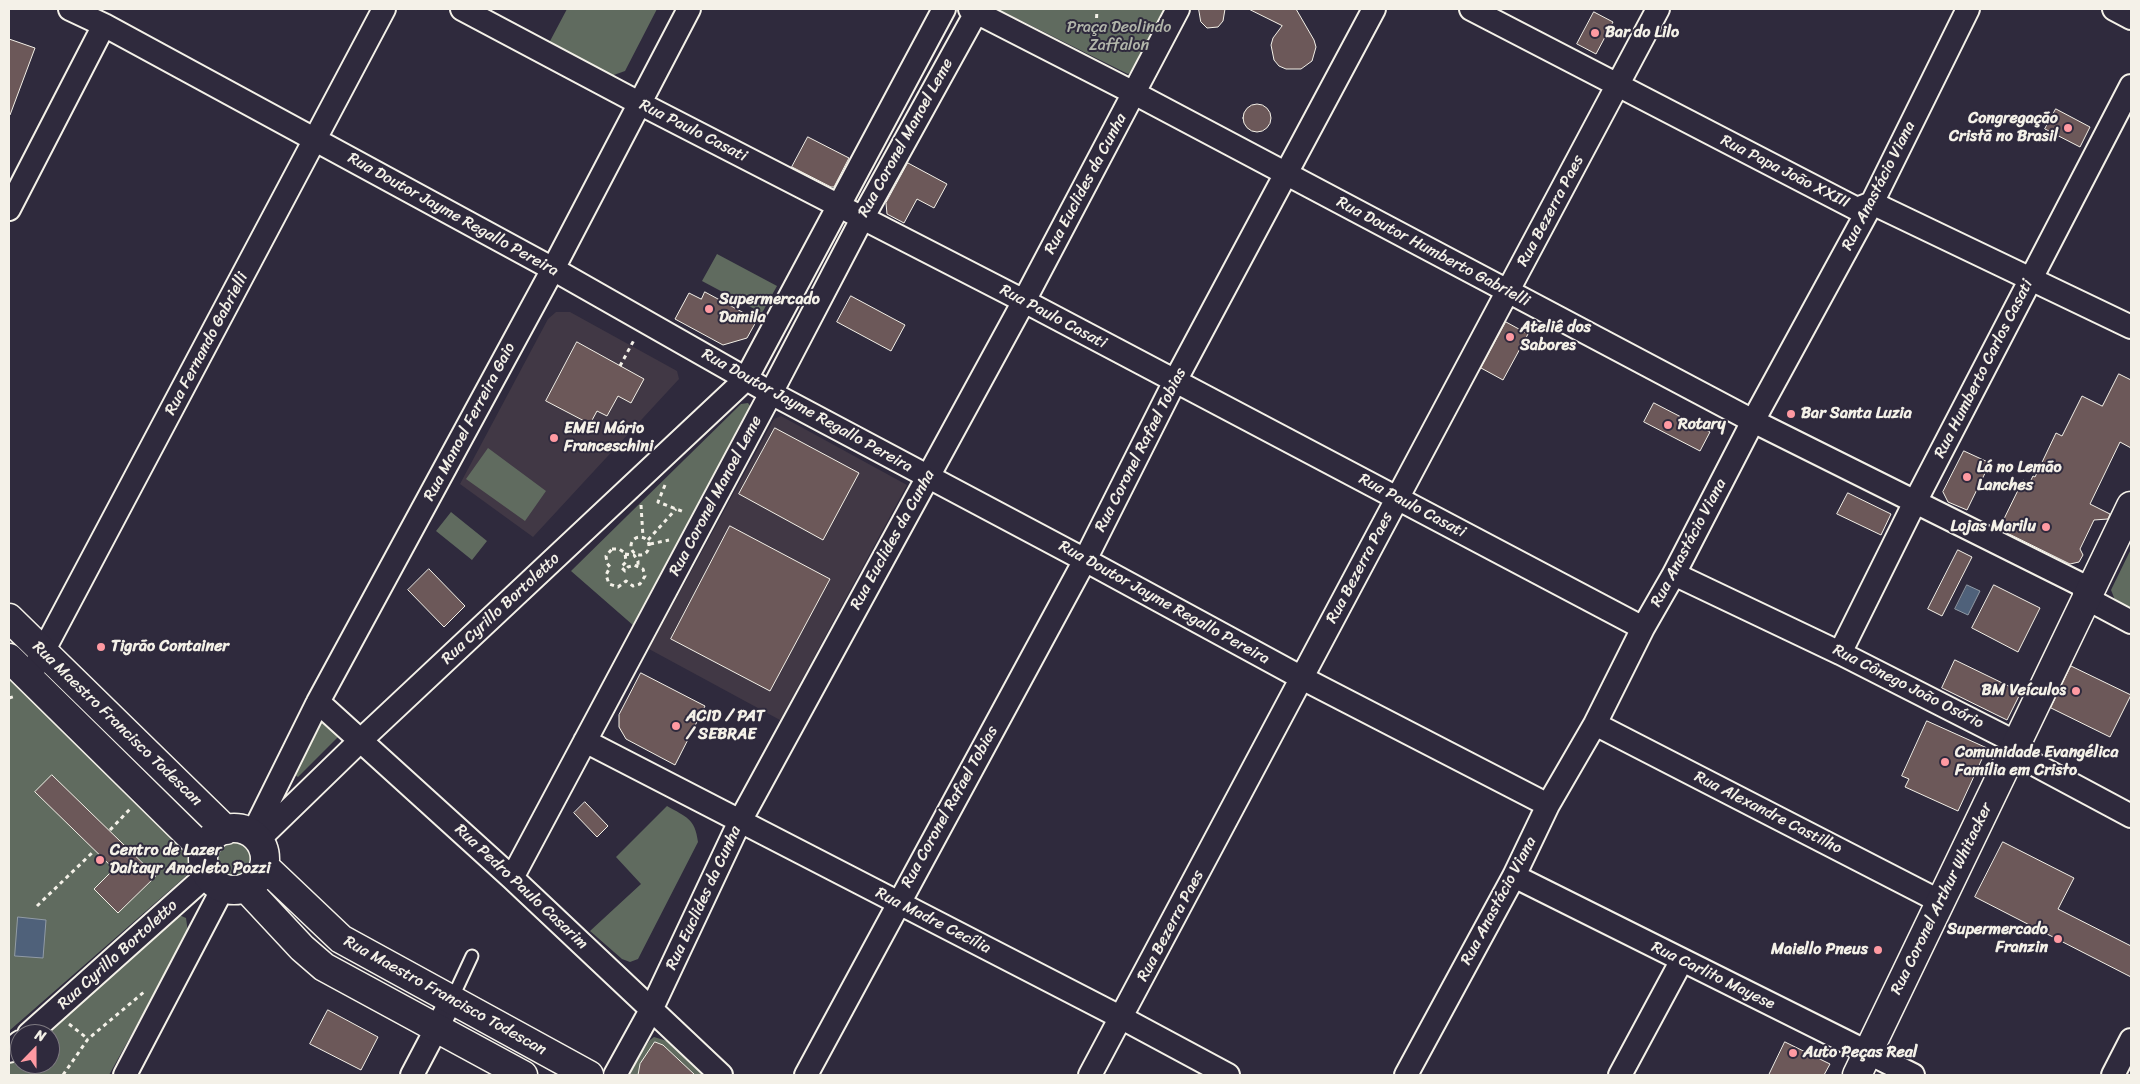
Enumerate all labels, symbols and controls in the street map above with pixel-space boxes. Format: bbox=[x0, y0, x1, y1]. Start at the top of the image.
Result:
park label: Praça Deolindo Zaffalon bbox=[1067, 18, 1171, 56]
place label: Bar do Lilo bbox=[1605, 23, 1679, 43]
marker: Bar do Lilo bbox=[1589, 27, 1601, 39]
street label: Rua Coronel Manoel Leme bbox=[854, 55, 958, 221]
street label: Rua Paulo Casati bbox=[636, 96, 750, 166]
place label: Congregação Cristã no Brasil bbox=[1949, 109, 2058, 147]
street label: Rua Euclides da Cunha bbox=[1041, 110, 1131, 258]
street label: Rua Anastácio Viana bbox=[1838, 118, 1920, 254]
marker: Congregação Cristã no Brasil bbox=[2062, 122, 2074, 134]
street label: Rua Papa João XXIII bbox=[1717, 131, 1853, 213]
street label: Rua Doutor Jayme Regallo Pereira bbox=[344, 149, 562, 281]
street label: Rua Bezerra Paes bbox=[1514, 152, 1588, 270]
street label: Rua Doutor Humberto Gabrielli bbox=[1333, 193, 1533, 311]
street label: Rua Fernando Gabrielli bbox=[161, 269, 253, 419]
street label: Rua Humberto Carlos Casati bbox=[1931, 276, 2037, 462]
street label: Rua Paulo Casati bbox=[996, 281, 1110, 353]
place label: Supermercado Damila bbox=[719, 290, 820, 328]
marker: Supermercado Damila bbox=[703, 303, 715, 315]
place label: Ateliê dos Sabores bbox=[1520, 318, 1591, 356]
marker: Ateliê dos Sabores bbox=[1504, 331, 1516, 343]
street label: Rua Manoel Ferreira Gaio bbox=[420, 340, 520, 504]
street label: Rua Doutor Jayme Regallo Pereira bbox=[698, 345, 916, 477]
street label: Rua Coronel Rafael Tobias bbox=[1091, 365, 1191, 535]
place label: Bar Santa Luzia bbox=[1801, 404, 1912, 424]
marker: Bar Santa Luzia bbox=[1785, 408, 1797, 420]
street label: Rua Coronel Manoel Leme bbox=[666, 413, 766, 579]
place label: Rotary bbox=[1678, 415, 1726, 435]
place label: EMEI Mário Franceschini bbox=[564, 419, 653, 457]
marker: Rotary bbox=[1662, 419, 1674, 431]
marker: EMEI Mário Franceschini bbox=[548, 432, 560, 444]
place label: Lá no Lemão Lanches bbox=[1977, 458, 2062, 496]
street label: Rua Euclides da Cunha bbox=[847, 467, 939, 613]
street label: Rua Paulo Casati bbox=[1355, 470, 1469, 542]
marker: Lá no Lemão Lanches bbox=[1961, 471, 1973, 483]
street label: Rua Anastácio Viana bbox=[1647, 476, 1731, 610]
street label: Rua Bezerra Paes bbox=[1323, 509, 1397, 627]
place label: Lojas Marilu bbox=[1951, 517, 2036, 537]
marker: Lojas Marilu bbox=[2040, 521, 2052, 533]
street label: Rua Doutor Jayme Regallo Pereira bbox=[1055, 537, 1273, 669]
street label: Rua Cyrillo Bortoletto bbox=[438, 549, 564, 669]
place label: Tigrão Container bbox=[111, 637, 229, 657]
street label: Rua Maestro Francisco Todescan bbox=[28, 638, 206, 810]
marker: Tigrão Container bbox=[95, 641, 107, 653]
street label: Rua Cônego João Osório bbox=[1829, 641, 1987, 733]
place label: BM Veículos bbox=[1982, 681, 2066, 701]
marker: BM Veículos bbox=[2070, 685, 2082, 697]
place label: ACID / PAT / SEBRAE bbox=[686, 707, 764, 745]
marker: ACID / PAT / SEBRAE bbox=[670, 720, 682, 732]
street label: Rua Coronel Rafael Tobias bbox=[898, 723, 1002, 891]
place label: Comunidade Evangélica Família em Cristo bbox=[1955, 743, 2119, 781]
marker: Comunidade Evangélica Família em Cristo bbox=[1939, 756, 1951, 768]
street label: Rua Alexandre Castilho bbox=[1691, 767, 1845, 859]
street label: Rua Coronel Arthur Whitacker bbox=[1887, 800, 1997, 998]
street label: Rua Pedro Paulo Casarim bbox=[450, 820, 592, 954]
street label: Rua Euclides da Cunha bbox=[662, 823, 746, 973]
street label: Rua Anastácio Viana bbox=[1457, 834, 1541, 968]
place label: Centro de Lazer Daltayr Anacleto Pozzi bbox=[110, 841, 271, 879]
marker: Centro de Lazer Daltayr Anacleto Pozzi bbox=[94, 854, 106, 866]
street label: Rua Bezerra Paes bbox=[1134, 867, 1208, 985]
street label: Rua Madre Cecília bbox=[872, 884, 994, 958]
street label: Rua Cyrillo Bortoletto bbox=[54, 896, 182, 1014]
place label: Supermercado Franzin bbox=[1947, 920, 2048, 958]
street label: Rua Maestro Francisco Todescan bbox=[340, 932, 550, 1060]
marker: Supermercado Franzin bbox=[2052, 933, 2064, 945]
street label: Rua Carlito Mayese bbox=[1648, 938, 1778, 1014]
place label: Maiello Pneus bbox=[1771, 940, 1868, 960]
marker: Maiello Pneus bbox=[1872, 944, 1884, 956]
text: N bbox=[31, 1022, 50, 1049]
north arrow bbox=[10, 1024, 60, 1074]
place label: Auto Peças Real bbox=[1803, 1043, 1917, 1063]
marker: Auto Peças Real bbox=[1787, 1047, 1799, 1059]

